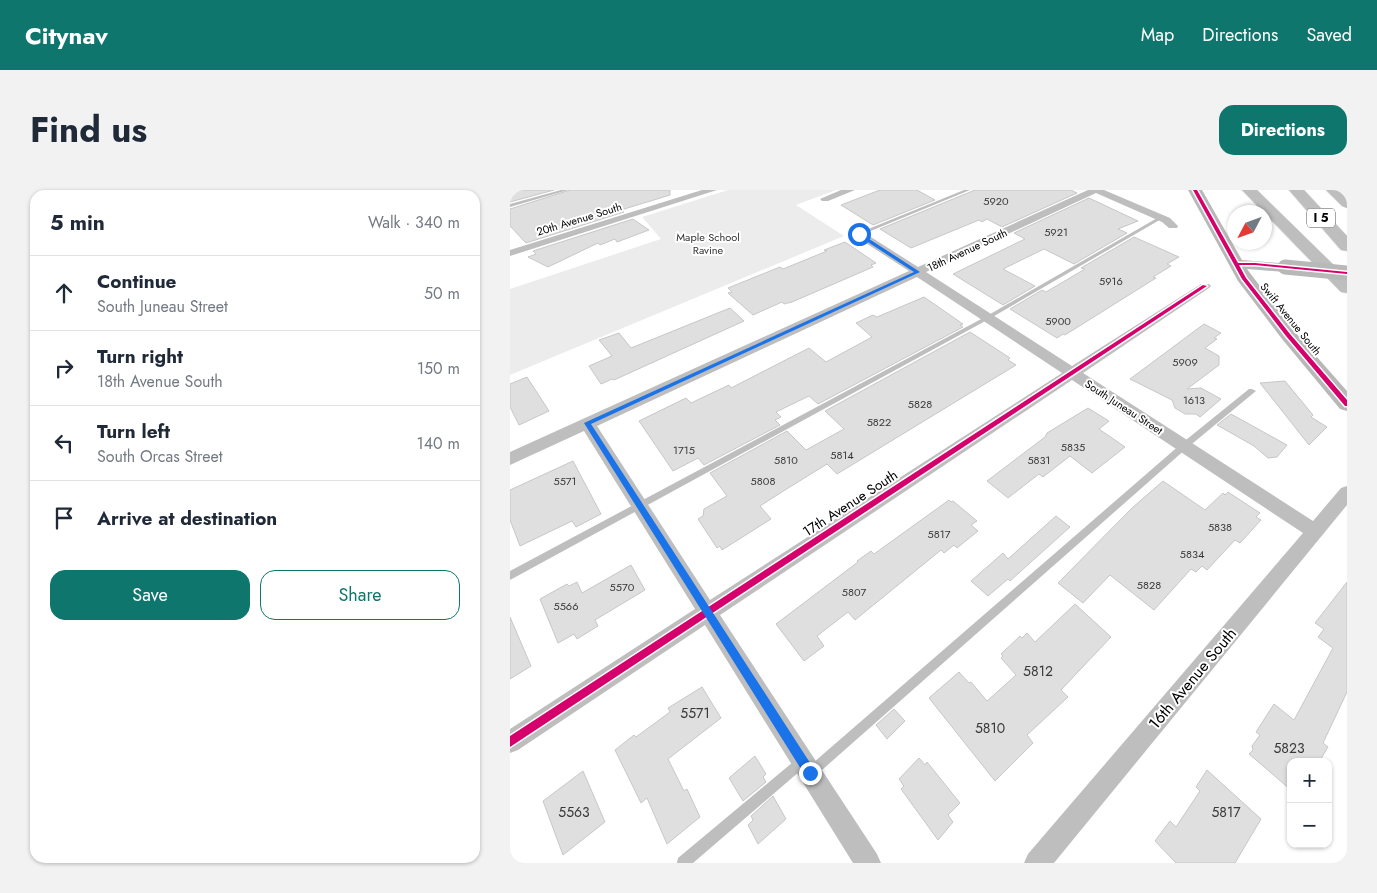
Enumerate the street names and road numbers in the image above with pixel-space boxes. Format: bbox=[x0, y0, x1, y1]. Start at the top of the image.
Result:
street label: 20th Avenue South bbox=[534, 198, 624, 240]
road number: I 5 bbox=[1307, 208, 1335, 228]
street label: 18th Avenue South bbox=[924, 224, 1010, 276]
street label: Swift Avenue South bbox=[1257, 279, 1325, 359]
street label: South Juneau Street bbox=[1082, 376, 1166, 438]
street label: 17th Avenue South bbox=[799, 465, 901, 541]
street label: 16th Avenue South bbox=[1143, 623, 1242, 734]

